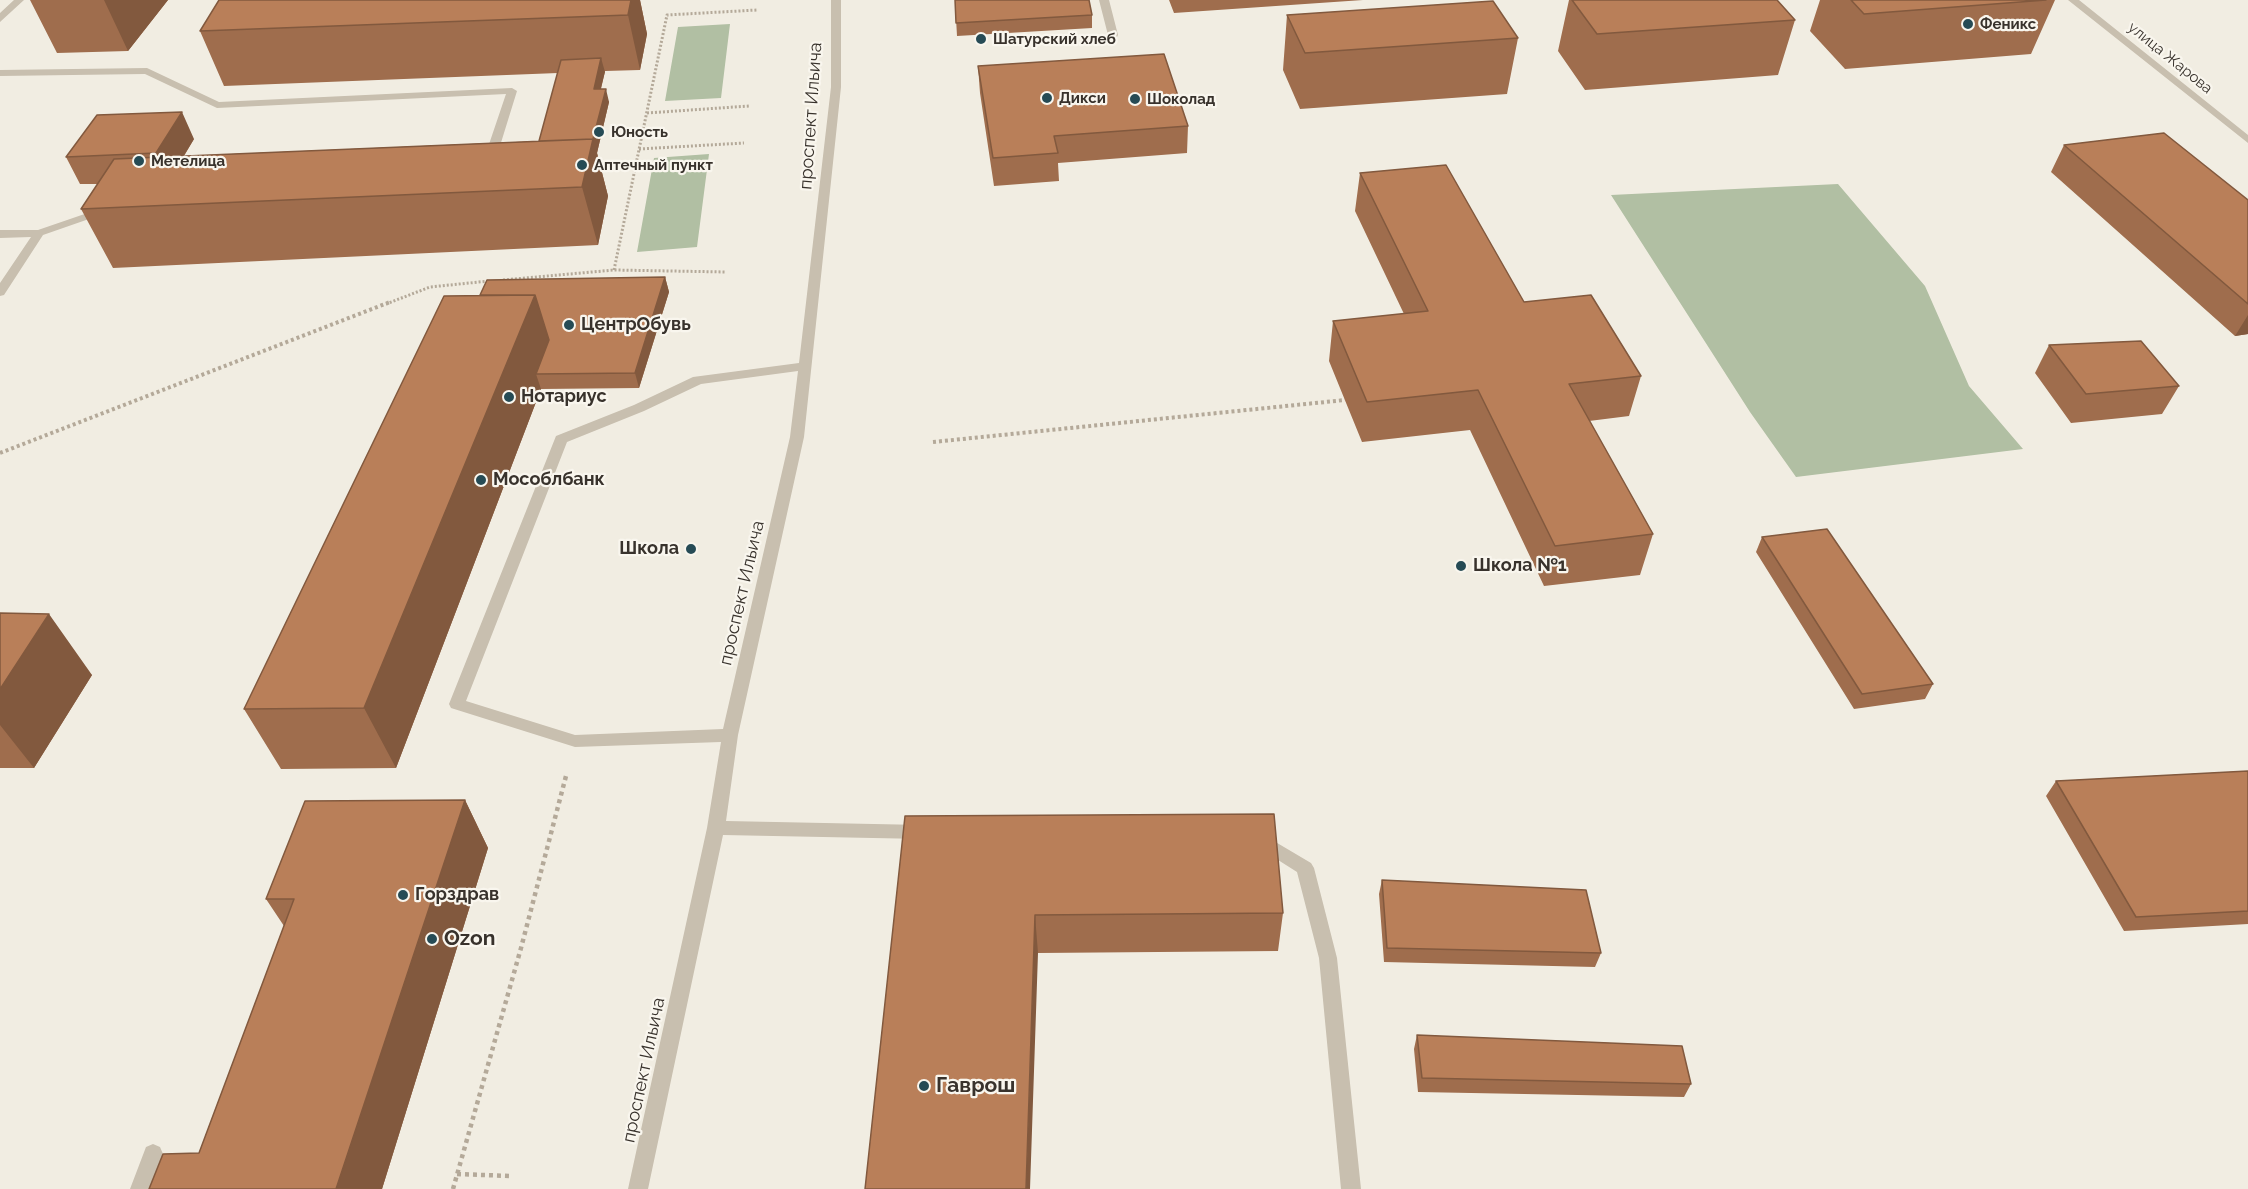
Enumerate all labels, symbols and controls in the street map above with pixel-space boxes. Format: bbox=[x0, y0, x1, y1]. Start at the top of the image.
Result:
place label: Феникс bbox=[1980, 15, 2036, 33]
marker: Феникс bbox=[1961, 17, 1975, 31]
street label: улица Жарова bbox=[2124, 18, 2216, 98]
place label: Шатурский хлеб bbox=[993, 30, 1116, 48]
marker: Шатурский хлеб bbox=[974, 32, 988, 46]
street label: проспект Ильича bbox=[795, 42, 827, 190]
place label: Дикси bbox=[1059, 89, 1106, 107]
place label: Шоколад bbox=[1147, 90, 1215, 108]
marker: Дикси bbox=[1040, 91, 1054, 105]
marker: Шоколад bbox=[1128, 92, 1142, 106]
place label: Юность bbox=[611, 123, 668, 141]
marker: Юность bbox=[592, 125, 606, 139]
place label: Метелица bbox=[151, 152, 225, 170]
marker: Метелица bbox=[132, 154, 146, 168]
place label: Аптечный пункт bbox=[594, 156, 713, 174]
marker: Аптечный пункт bbox=[575, 158, 589, 172]
place label: ЦентрОбувь bbox=[581, 314, 691, 336]
marker: ЦентрОбувь bbox=[562, 318, 576, 332]
place label: Нотариус bbox=[521, 386, 607, 408]
marker: Нотариус bbox=[502, 390, 516, 404]
place label: Мособлбанк bbox=[493, 469, 605, 491]
marker: Мособлбанк bbox=[474, 473, 488, 487]
street label: проспект Ильича bbox=[715, 519, 769, 667]
place label: Школа bbox=[619, 538, 679, 560]
marker: Школа bbox=[684, 542, 698, 556]
place label: Школа №1 bbox=[1473, 555, 1567, 577]
marker: Школа №1 bbox=[1454, 559, 1468, 573]
place label: Горздрав bbox=[415, 884, 499, 906]
marker: Горздрав bbox=[396, 888, 410, 902]
place label: Ozon bbox=[444, 926, 495, 952]
marker: Ozon bbox=[425, 932, 439, 946]
street label: проспект Ильича bbox=[618, 995, 670, 1145]
place label: Гаврош bbox=[936, 1073, 1015, 1099]
marker: Гаврош bbox=[917, 1079, 931, 1093]

